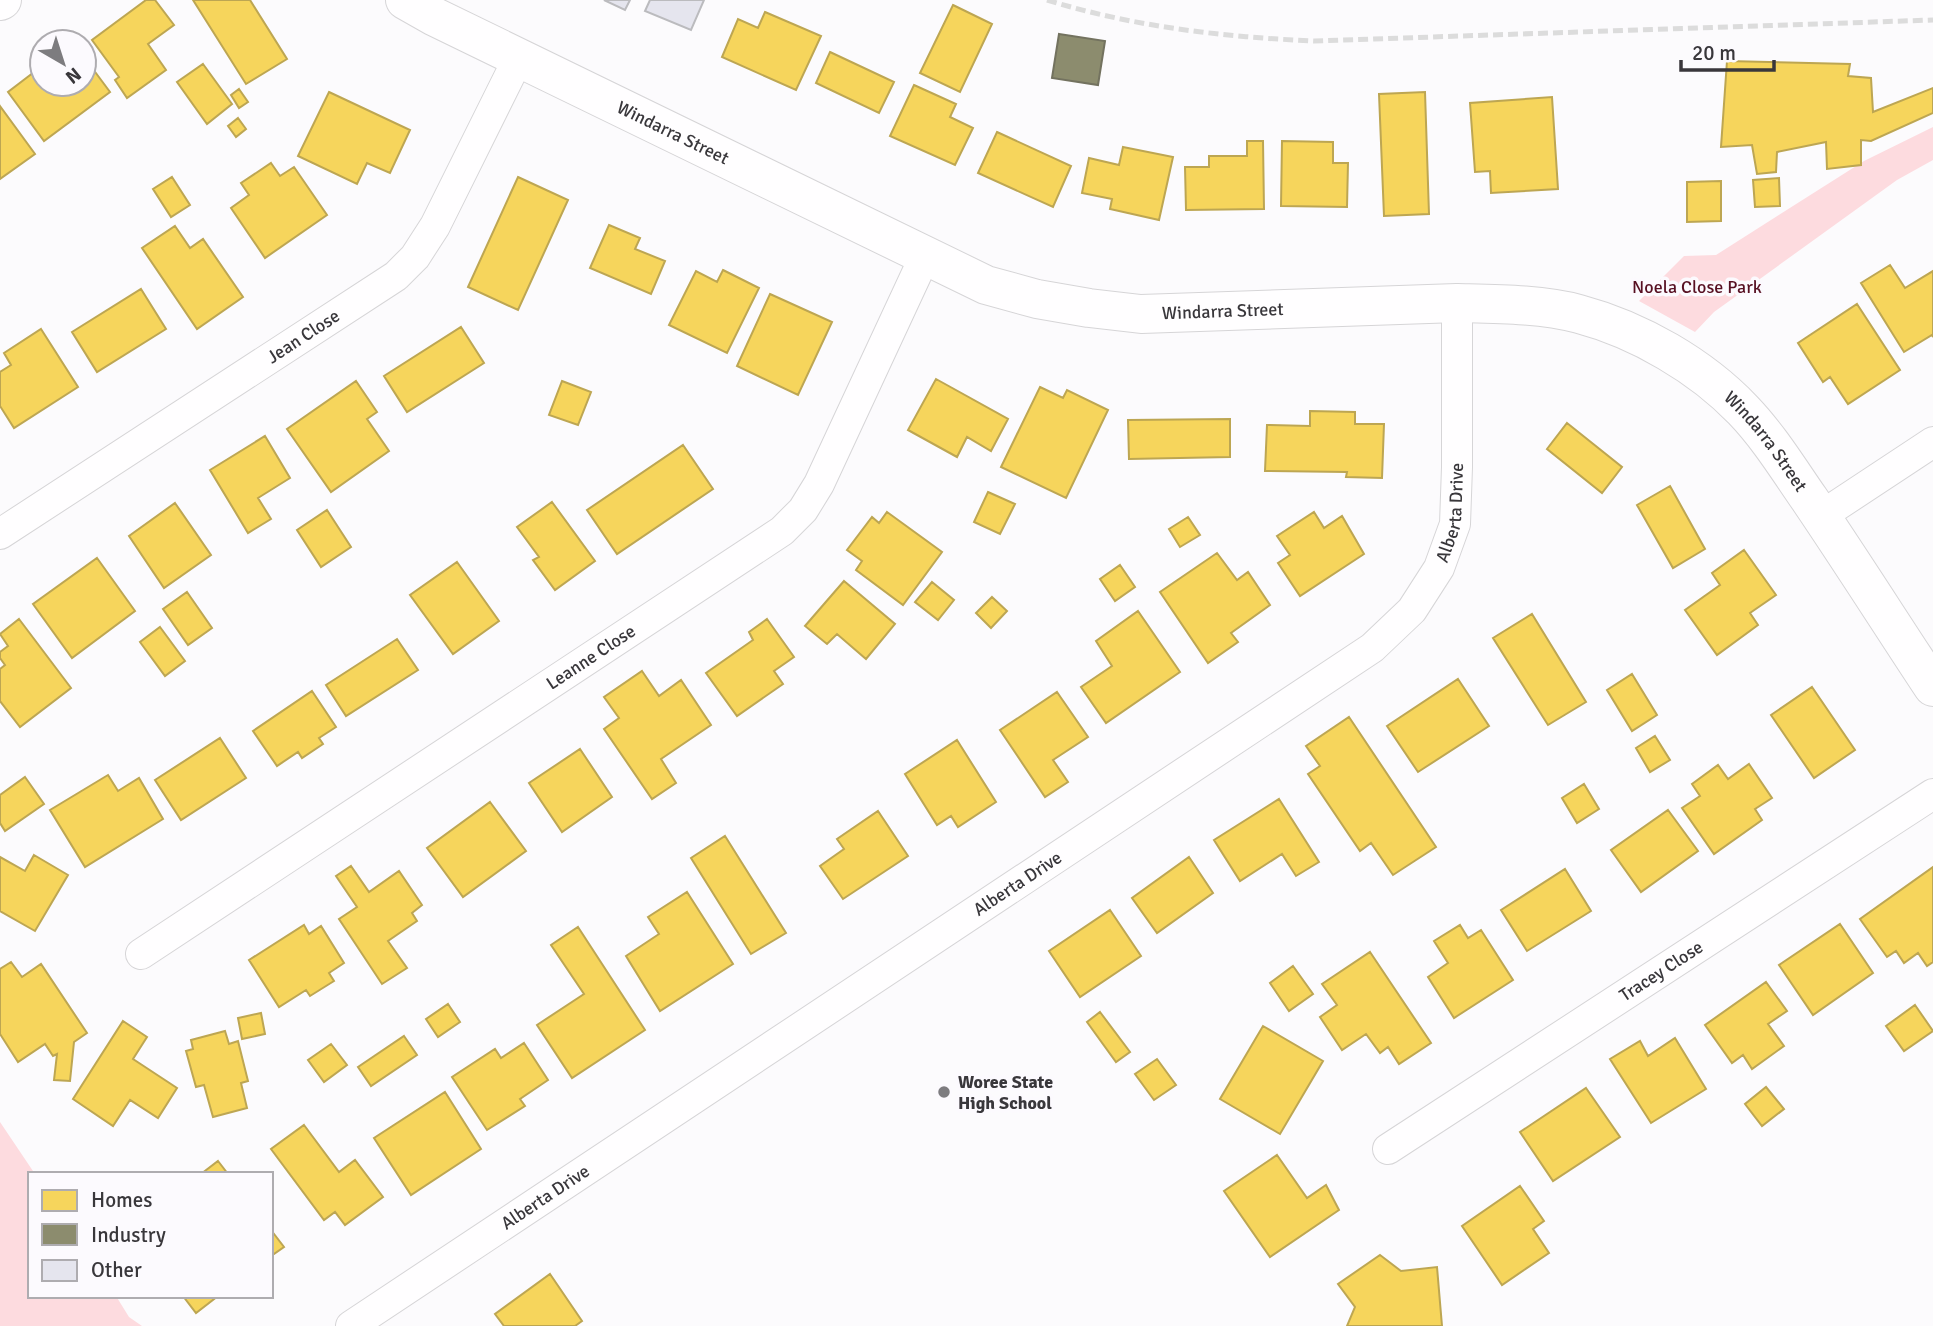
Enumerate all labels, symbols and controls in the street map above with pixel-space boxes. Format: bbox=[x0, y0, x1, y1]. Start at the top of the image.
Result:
north arrow bbox=[28, 28, 98, 98]
scale bar bbox=[1681, 28, 1774, 72]
text: 20 m bbox=[1692, 40, 1736, 66]
text: N bbox=[60, 62, 86, 89]
street label: Windarra Street bbox=[613, 96, 732, 169]
park label: Noela Close Park bbox=[1632, 276, 1762, 298]
street label: Windarra Street bbox=[1161, 298, 1284, 324]
street label: Jean Close bbox=[263, 305, 344, 368]
street label: Windarra Street bbox=[1720, 386, 1812, 496]
street label: Alberta Drive bbox=[1431, 463, 1468, 566]
street label: Leanne Close bbox=[542, 620, 639, 694]
street label: Alberta Drive bbox=[969, 846, 1066, 921]
street label: Tracey Close bbox=[1615, 936, 1707, 1006]
place label: Woree State High School bbox=[958, 1071, 1053, 1114]
marker: Woree State High School bbox=[936, 1084, 952, 1100]
street label: Alberta Drive bbox=[497, 1160, 593, 1234]
legend bbox=[28, 1172, 273, 1298]
text: Homes bbox=[91, 1187, 153, 1213]
text: Industry bbox=[91, 1222, 166, 1248]
text: Other bbox=[91, 1257, 142, 1283]

